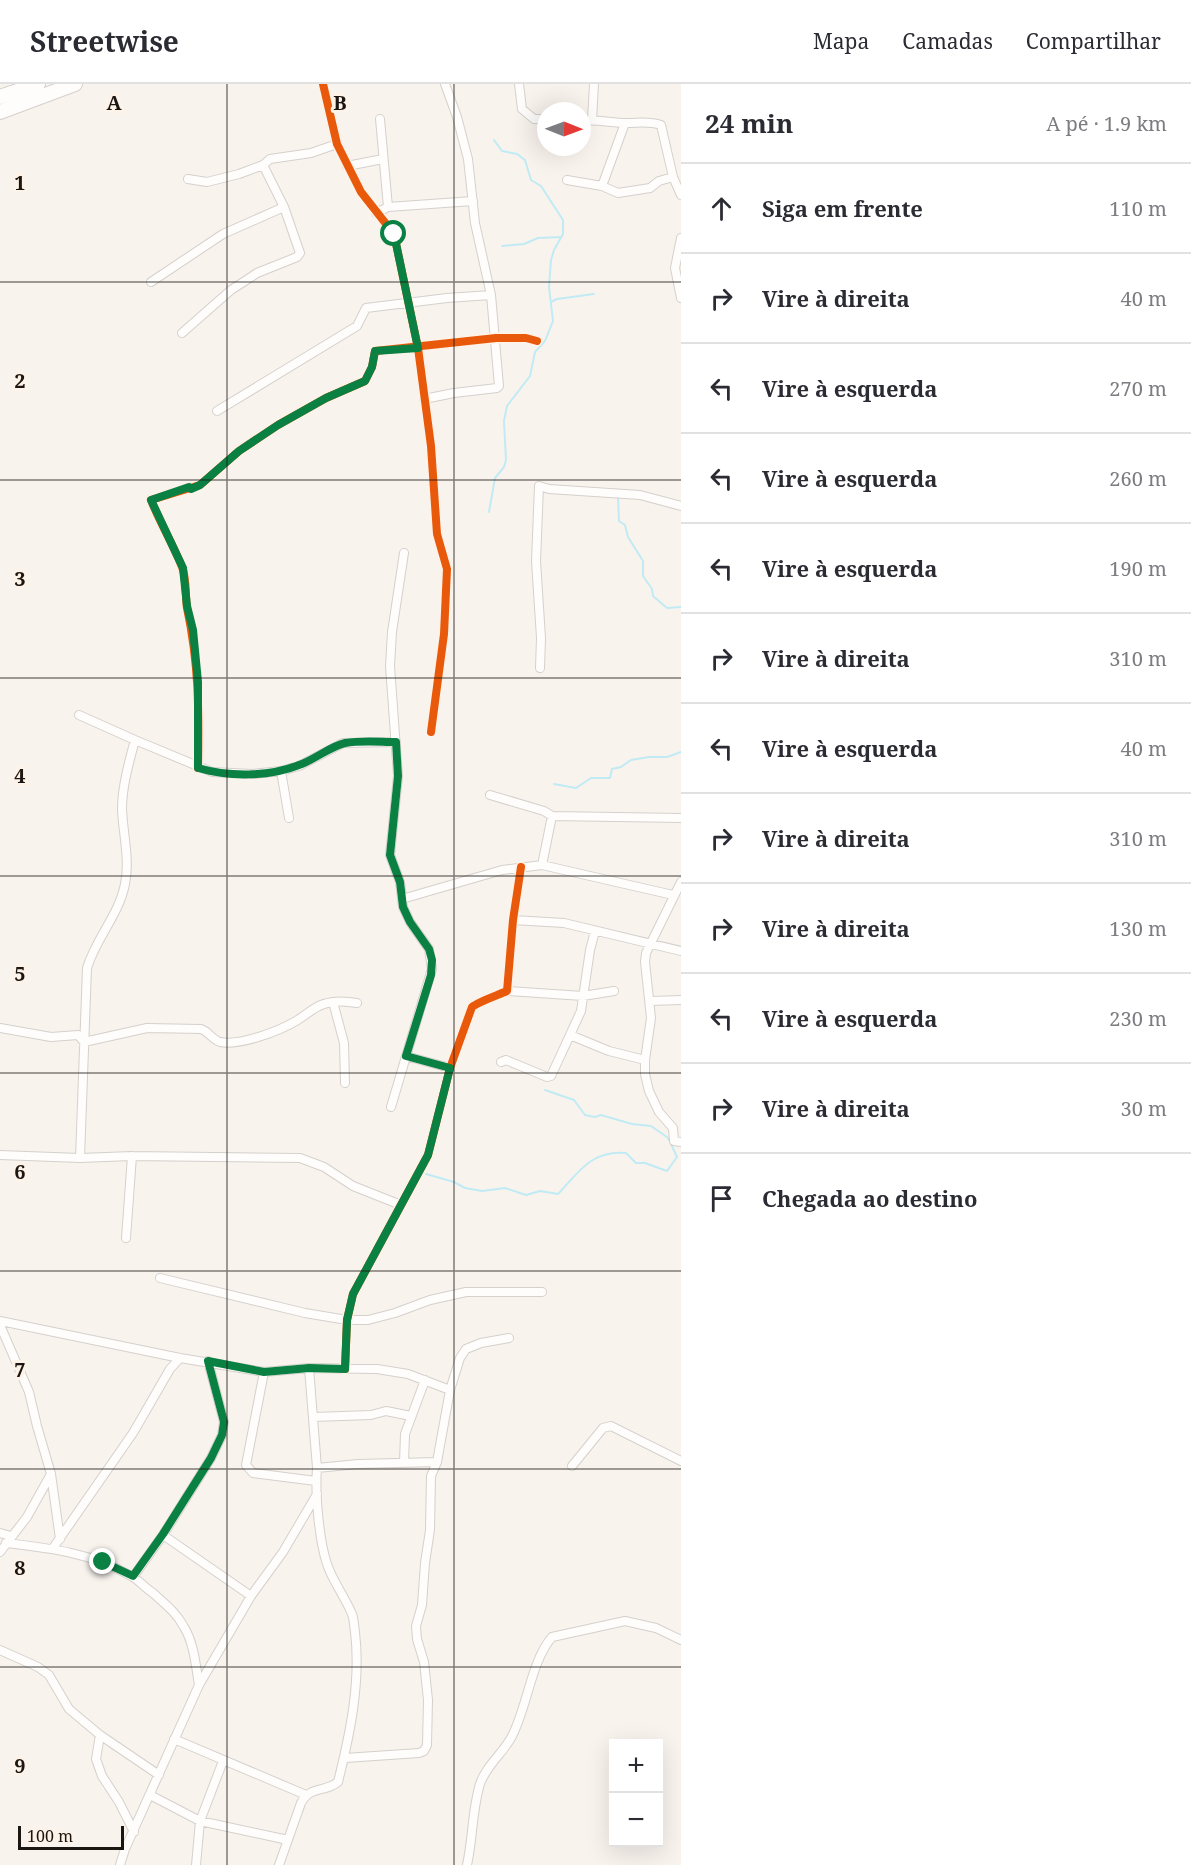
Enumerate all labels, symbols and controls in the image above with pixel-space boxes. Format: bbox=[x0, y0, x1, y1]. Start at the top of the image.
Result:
text: Streetwise bbox=[30, 22, 179, 60]
text: Mapa bbox=[813, 27, 869, 55]
text: Camadas bbox=[902, 27, 993, 55]
text: Compartilhar bbox=[1026, 27, 1161, 55]
text: A bbox=[106, 89, 122, 116]
text: B bbox=[333, 89, 347, 116]
north arrow bbox=[537, 102, 591, 156]
text: 24 min bbox=[705, 105, 793, 141]
text: A pé · 1.9 km bbox=[1046, 110, 1167, 137]
text: 1 bbox=[14, 169, 26, 196]
icon: ahead bbox=[705, 192, 738, 225]
text: Siga em frente bbox=[762, 193, 923, 223]
text: 110 m bbox=[1109, 195, 1167, 222]
route start bbox=[380, 220, 406, 246]
icon: right bbox=[705, 282, 738, 315]
text: Vire à direita bbox=[762, 283, 910, 313]
text: 40 m bbox=[1121, 285, 1167, 312]
text: 2 bbox=[14, 367, 26, 394]
icon: left bbox=[705, 372, 738, 405]
text: Vire à esquerda bbox=[762, 373, 938, 403]
text: 270 m bbox=[1109, 375, 1167, 402]
icon: left bbox=[705, 462, 738, 495]
text: Vire à esquerda bbox=[762, 463, 938, 493]
text: 260 m bbox=[1109, 465, 1167, 492]
icon: left bbox=[705, 552, 738, 585]
text: Vire à esquerda bbox=[762, 553, 938, 583]
text: 190 m bbox=[1109, 555, 1167, 582]
text: 3 bbox=[14, 565, 26, 592]
icon: right bbox=[705, 642, 738, 675]
text: Vire à direita bbox=[762, 643, 910, 673]
text: 310 m bbox=[1109, 645, 1167, 672]
icon: left bbox=[705, 732, 738, 765]
text: Vire à esquerda bbox=[762, 733, 938, 763]
text: 40 m bbox=[1121, 735, 1167, 762]
text: 4 bbox=[14, 762, 26, 789]
icon: right bbox=[705, 822, 738, 855]
text: Vire à direita bbox=[762, 823, 910, 853]
text: 310 m bbox=[1109, 825, 1167, 852]
icon: right bbox=[705, 912, 738, 945]
text: Vire à direita bbox=[762, 913, 910, 943]
text: 130 m bbox=[1109, 915, 1167, 942]
text: 5 bbox=[14, 960, 26, 987]
icon: left bbox=[705, 1002, 738, 1035]
text: Vire à esquerda bbox=[762, 1003, 938, 1033]
text: 230 m bbox=[1109, 1005, 1167, 1032]
icon: right bbox=[705, 1092, 738, 1125]
text: Vire à direita bbox=[762, 1093, 910, 1123]
text: 30 m bbox=[1121, 1095, 1167, 1122]
text: 6 bbox=[14, 1158, 26, 1185]
icon: arrive bbox=[705, 1182, 738, 1215]
text: Chegada ao destino bbox=[762, 1183, 977, 1213]
text: 7 bbox=[14, 1356, 26, 1383]
route end bbox=[89, 1548, 115, 1574]
text: 8 bbox=[14, 1554, 26, 1581]
map controls bbox=[609, 1739, 663, 1847]
button: + bbox=[609, 1739, 663, 1793]
text: 9 bbox=[14, 1752, 26, 1779]
button: − bbox=[609, 1793, 663, 1847]
scale bar bbox=[18, 1823, 124, 1850]
text: 100 m bbox=[27, 1825, 73, 1847]

